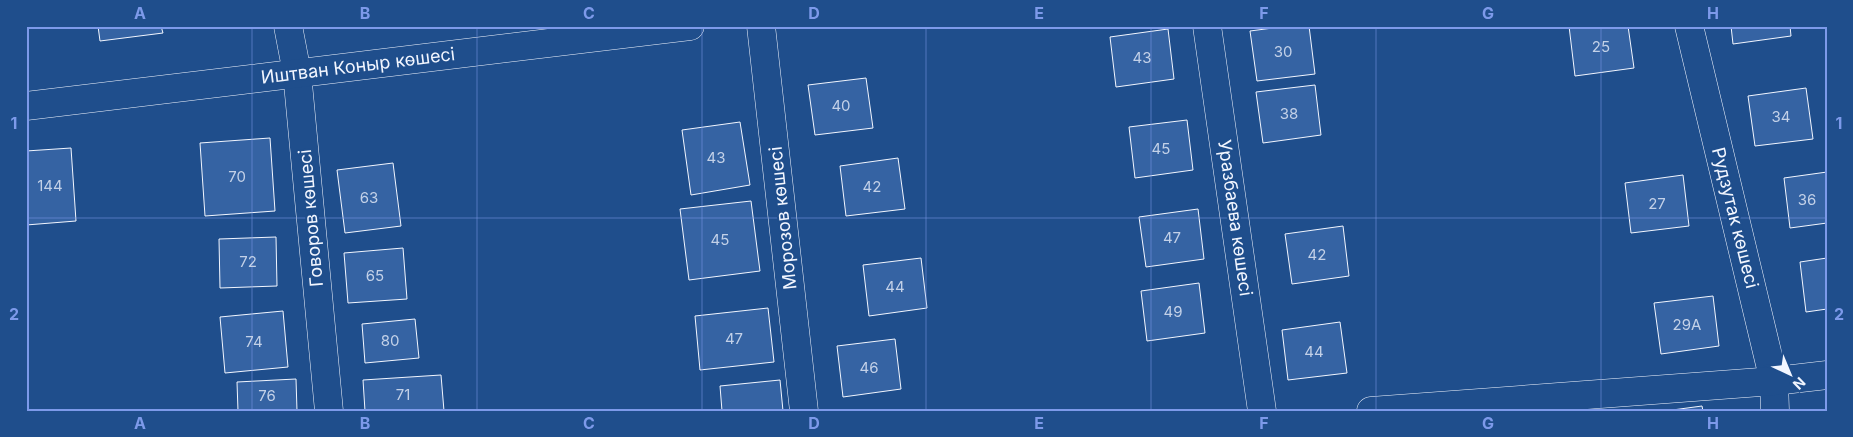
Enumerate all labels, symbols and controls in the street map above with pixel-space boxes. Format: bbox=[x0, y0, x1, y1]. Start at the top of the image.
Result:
text: A bbox=[134, 3, 146, 23]
text: B bbox=[360, 3, 370, 23]
text: C bbox=[583, 3, 595, 23]
text: D bbox=[808, 3, 820, 23]
text: E bbox=[1034, 3, 1044, 23]
text: F bbox=[1259, 3, 1269, 23]
text: G bbox=[1482, 3, 1494, 23]
text: H bbox=[1707, 3, 1719, 23]
house number: 25 bbox=[1592, 37, 1610, 56]
house number: 30 bbox=[1274, 42, 1292, 61]
street label: Иштван Коныр көшесі bbox=[260, 43, 456, 88]
house number: 43 bbox=[1133, 48, 1151, 67]
house number: 40 bbox=[831, 96, 851, 115]
house number: 38 bbox=[1280, 104, 1298, 123]
house number: 34 bbox=[1772, 107, 1790, 126]
text: 1 bbox=[11, 113, 17, 133]
text: 1 bbox=[1836, 113, 1842, 133]
street label: Уразбаева көшесі bbox=[1214, 138, 1257, 297]
house number: 45 bbox=[1152, 139, 1170, 158]
street label: Морозов көшесі bbox=[765, 145, 800, 291]
street label: Рудзутак көшесі bbox=[1708, 145, 1763, 291]
street label: Говоров көшесі bbox=[294, 148, 327, 288]
house number: 43 bbox=[707, 148, 725, 167]
house number: 70 bbox=[228, 167, 246, 186]
house number: 144 bbox=[37, 176, 63, 195]
house number: 42 bbox=[863, 177, 881, 196]
house number: 63 bbox=[360, 188, 378, 207]
house number: 36 bbox=[1798, 190, 1816, 209]
house number: 27 bbox=[1648, 194, 1666, 213]
house number: 47 bbox=[1163, 228, 1181, 247]
house number: 45 bbox=[711, 230, 729, 249]
house number: 42 bbox=[1308, 245, 1326, 264]
house number: 72 bbox=[239, 252, 257, 271]
house number: 65 bbox=[366, 266, 384, 285]
house number: 44 bbox=[885, 277, 905, 296]
house number: 49 bbox=[1164, 302, 1183, 321]
text: 2 bbox=[9, 304, 19, 324]
text: 2 bbox=[1834, 304, 1844, 324]
house number: 29А bbox=[1673, 315, 1701, 334]
house number: 47 bbox=[725, 329, 743, 348]
house number: 80 bbox=[381, 331, 399, 350]
house number: 74 bbox=[245, 332, 263, 351]
house number: 44 bbox=[1304, 342, 1324, 361]
north arrow bbox=[1766, 350, 1816, 400]
house number: 46 bbox=[860, 358, 879, 377]
text: N bbox=[1790, 374, 1809, 394]
house number: 71 bbox=[396, 385, 410, 404]
house number: 76 bbox=[258, 386, 276, 405]
text: A bbox=[134, 413, 146, 433]
text: B bbox=[360, 413, 370, 433]
text: C bbox=[583, 413, 595, 433]
text: D bbox=[808, 413, 820, 433]
text: E bbox=[1034, 413, 1044, 433]
text: F bbox=[1259, 413, 1269, 433]
text: G bbox=[1482, 413, 1494, 433]
text: H bbox=[1707, 413, 1719, 433]

